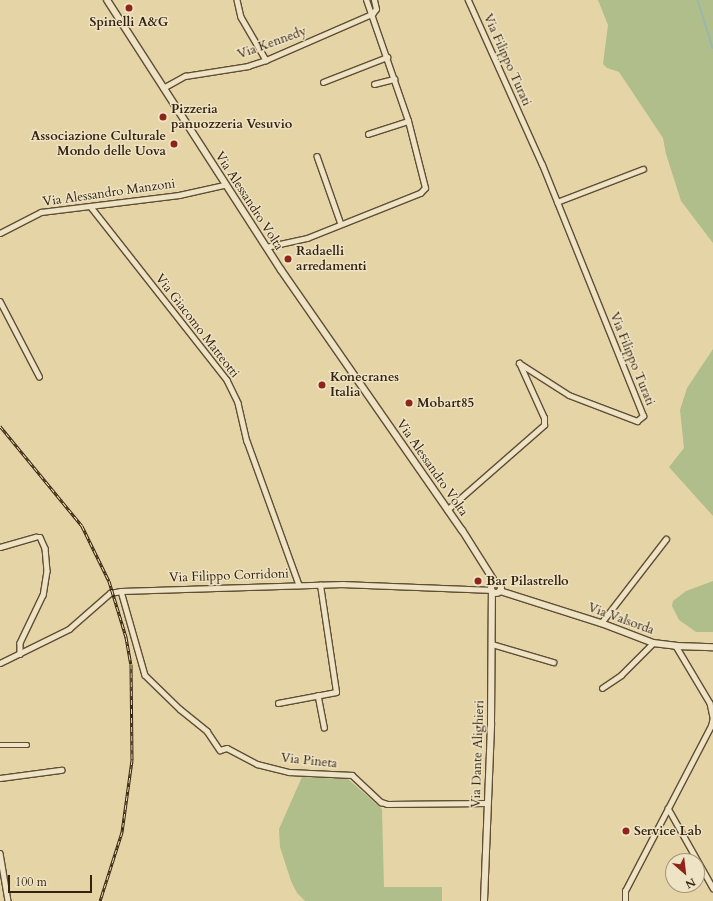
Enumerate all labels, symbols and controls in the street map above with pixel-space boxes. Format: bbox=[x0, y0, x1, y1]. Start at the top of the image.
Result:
marker: Spinelli A&G bbox=[124, 3, 134, 13]
street label: Via Filippo Turati bbox=[480, 11, 534, 109]
place label: Spinelli A&G bbox=[90, 14, 168, 30]
street label: Via Kennedy bbox=[235, 23, 309, 63]
place label: Pizzeria panuozzeria Vesuvio bbox=[171, 102, 292, 133]
marker: Pizzeria panuozzeria Vesuvio bbox=[158, 112, 168, 122]
place label: Associazione Culturale Mondo delle Uova bbox=[31, 129, 166, 160]
marker: Associazione Culturale Mondo delle Uova bbox=[169, 139, 179, 149]
street label: Via Alessandro Volta bbox=[211, 149, 287, 253]
street label: Via Alessandro Manzoni bbox=[42, 176, 176, 210]
place label: Radaelli arredamenti bbox=[296, 244, 367, 275]
marker: Radaelli arredamenti bbox=[283, 254, 293, 264]
street label: Via Giacomo Matteotti bbox=[152, 271, 242, 381]
street label: Via Filippo Turati bbox=[606, 310, 658, 408]
place label: Konecranes Italia bbox=[330, 370, 399, 401]
marker: Konecranes Italia bbox=[317, 380, 327, 390]
place label: Mobart85 bbox=[417, 395, 474, 411]
marker: Mobart85 bbox=[404, 398, 414, 408]
street label: Via Alessandro Volta bbox=[393, 417, 471, 519]
street label: Via Filippo Corridoni bbox=[169, 566, 289, 586]
place label: Bar Pilastrello bbox=[486, 573, 569, 589]
marker: Bar Pilastrello bbox=[473, 576, 483, 586]
street label: Via Valsorda bbox=[586, 600, 656, 638]
street label: Via Dante Alighieri bbox=[468, 700, 488, 808]
street label: Via Pineta bbox=[280, 750, 338, 772]
place label: Service Lab bbox=[634, 823, 702, 839]
marker: Service Lab bbox=[621, 826, 631, 836]
north arrow bbox=[665, 853, 705, 893]
scale bar bbox=[10, 867, 94, 893]
text: 100 m bbox=[15, 874, 47, 890]
text: N bbox=[683, 874, 698, 892]

